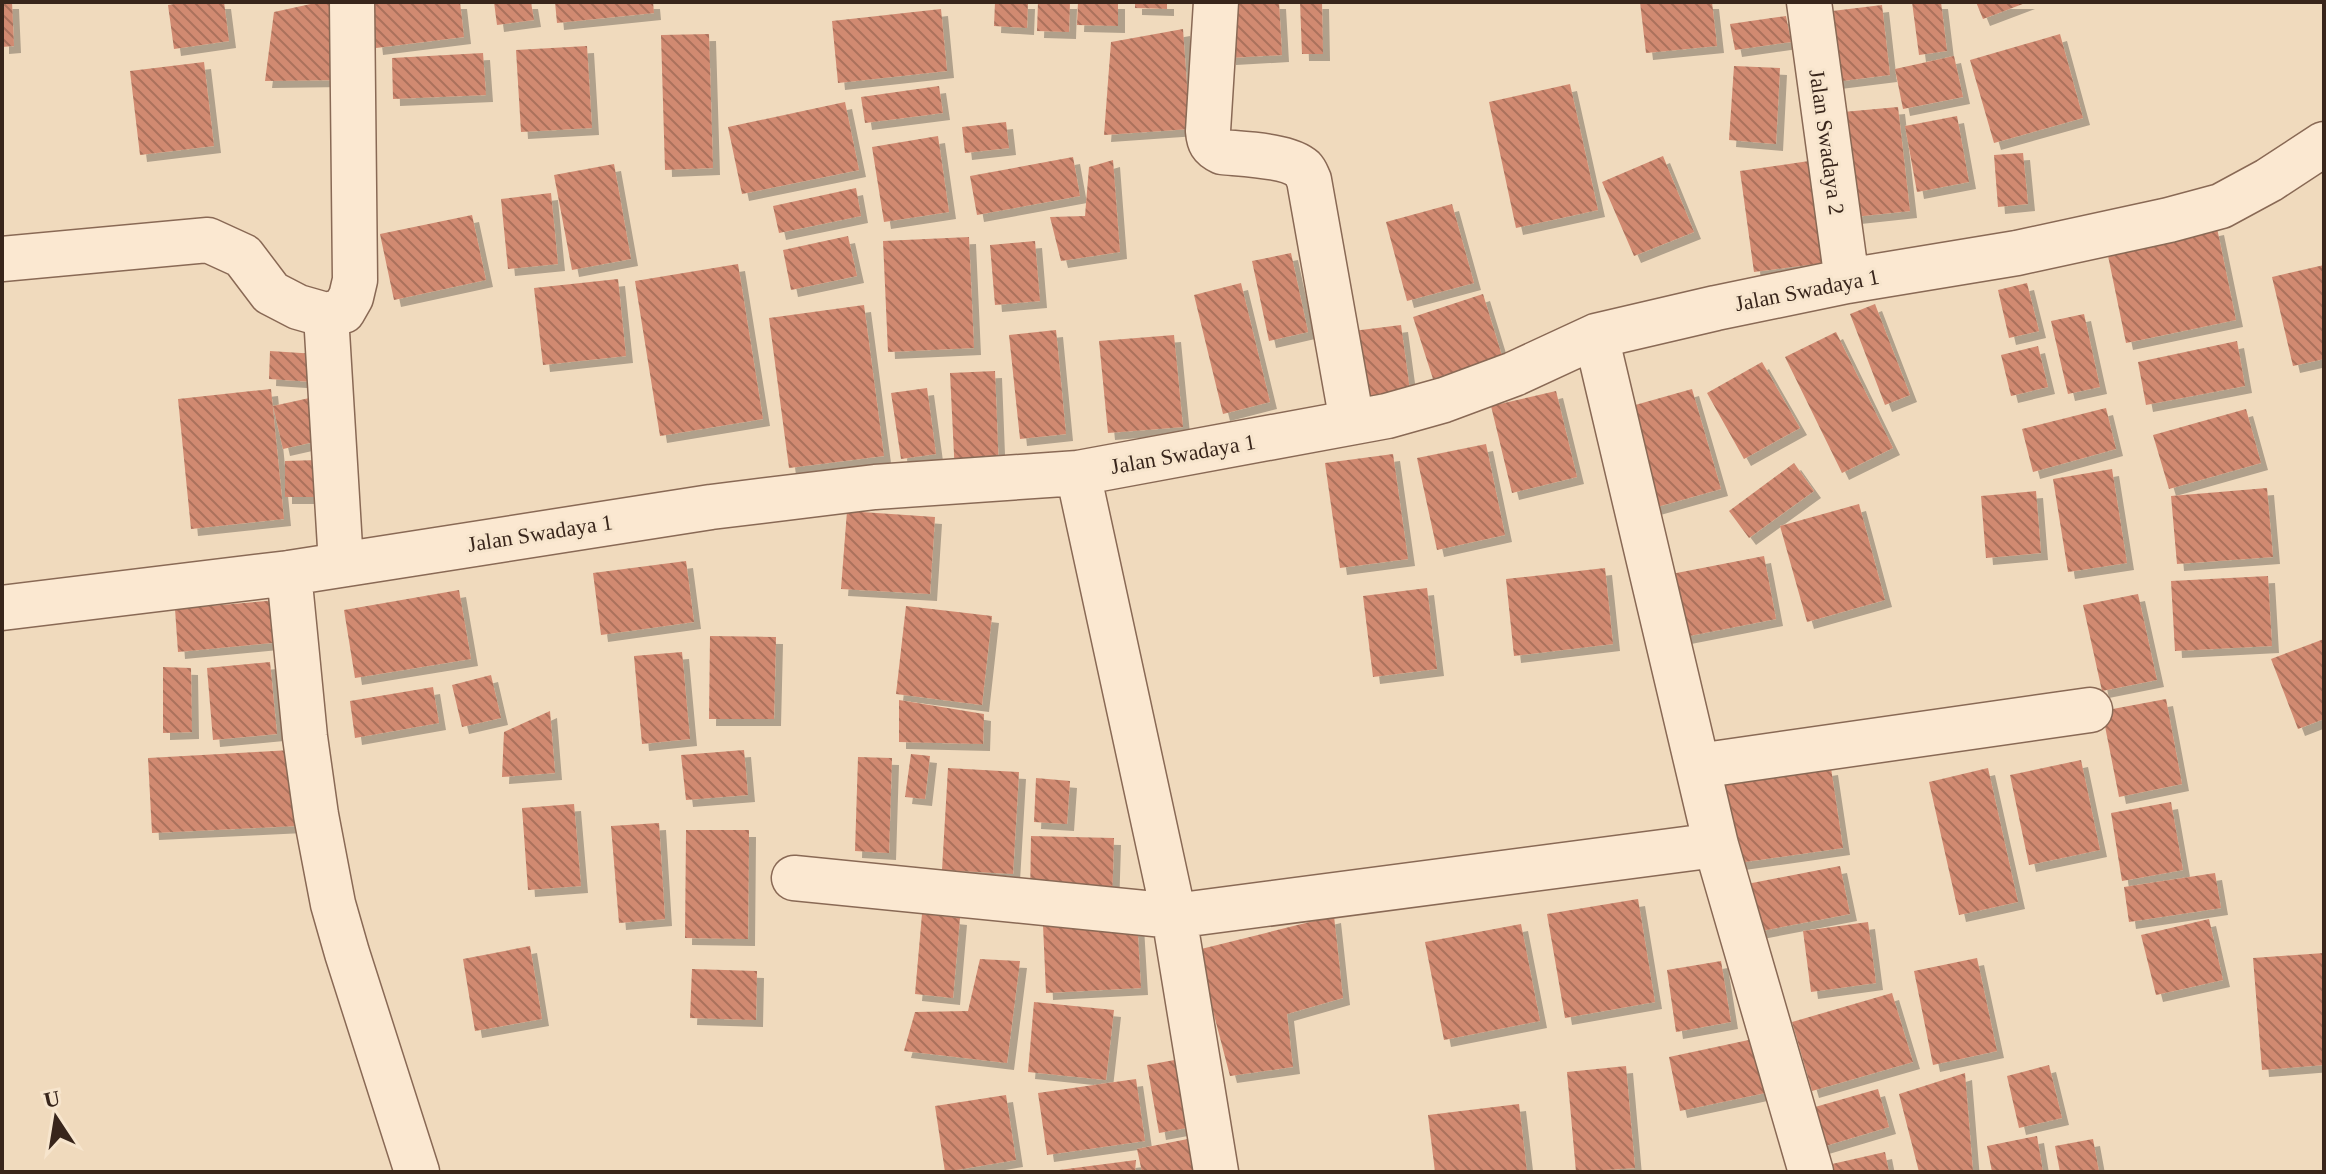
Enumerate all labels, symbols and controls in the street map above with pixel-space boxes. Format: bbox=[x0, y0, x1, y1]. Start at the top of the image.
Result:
street label: Jalan Swadaya 2 bbox=[1804, 68, 1850, 216]
street label: Jalan Swadaya 1 bbox=[1733, 264, 1881, 316]
street label: Jalan Swadaya 1 bbox=[1109, 429, 1257, 479]
street label: Jalan Swadaya 1 bbox=[466, 509, 614, 557]
north arrow bbox=[16, 1078, 96, 1158]
text: U bbox=[42, 1085, 62, 1113]

